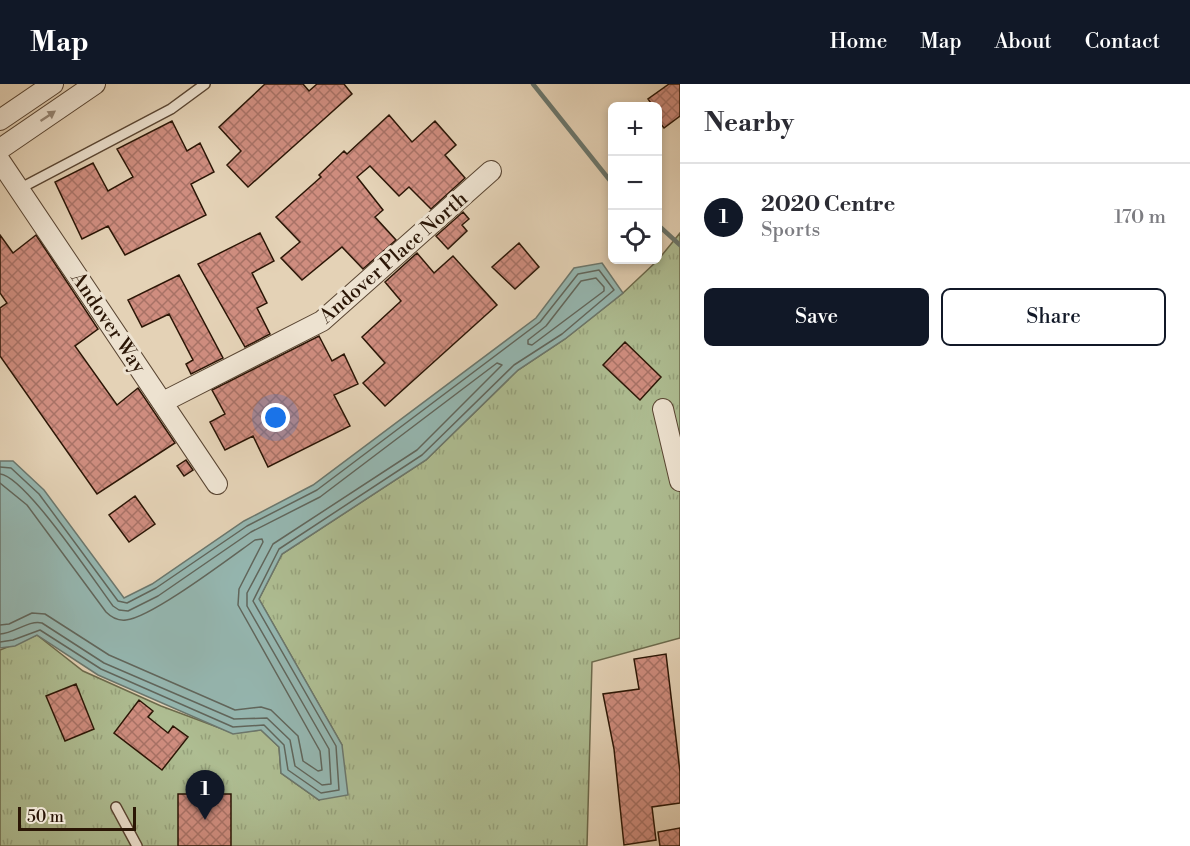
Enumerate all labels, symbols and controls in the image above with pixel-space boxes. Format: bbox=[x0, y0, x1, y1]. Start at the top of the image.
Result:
text: Map bbox=[30, 25, 89, 60]
text: Home bbox=[830, 29, 887, 55]
text: Map bbox=[920, 29, 962, 55]
text: About bbox=[995, 29, 1052, 55]
text: Contact bbox=[1085, 29, 1160, 55]
map controls bbox=[608, 102, 662, 264]
button: + bbox=[608, 102, 662, 156]
text: Nearby bbox=[704, 107, 794, 139]
one-way arrow bbox=[39, 110, 55, 122]
button: − bbox=[608, 156, 662, 210]
street label: Andover Place North bbox=[314, 187, 473, 330]
text: 2020 Centre bbox=[761, 191, 895, 218]
text: 1 bbox=[719, 205, 728, 230]
text: 170 m bbox=[1114, 205, 1166, 230]
button: locate bbox=[608, 210, 662, 264]
text: Sports bbox=[761, 218, 820, 243]
street label: Andover Way bbox=[64, 267, 151, 379]
button: Save bbox=[704, 288, 929, 346]
button: Share bbox=[941, 288, 1166, 346]
your location bbox=[261, 403, 290, 432]
pin: 1 bbox=[186, 770, 224, 820]
scale bar bbox=[18, 804, 136, 832]
text: 50 m bbox=[27, 807, 64, 827]

